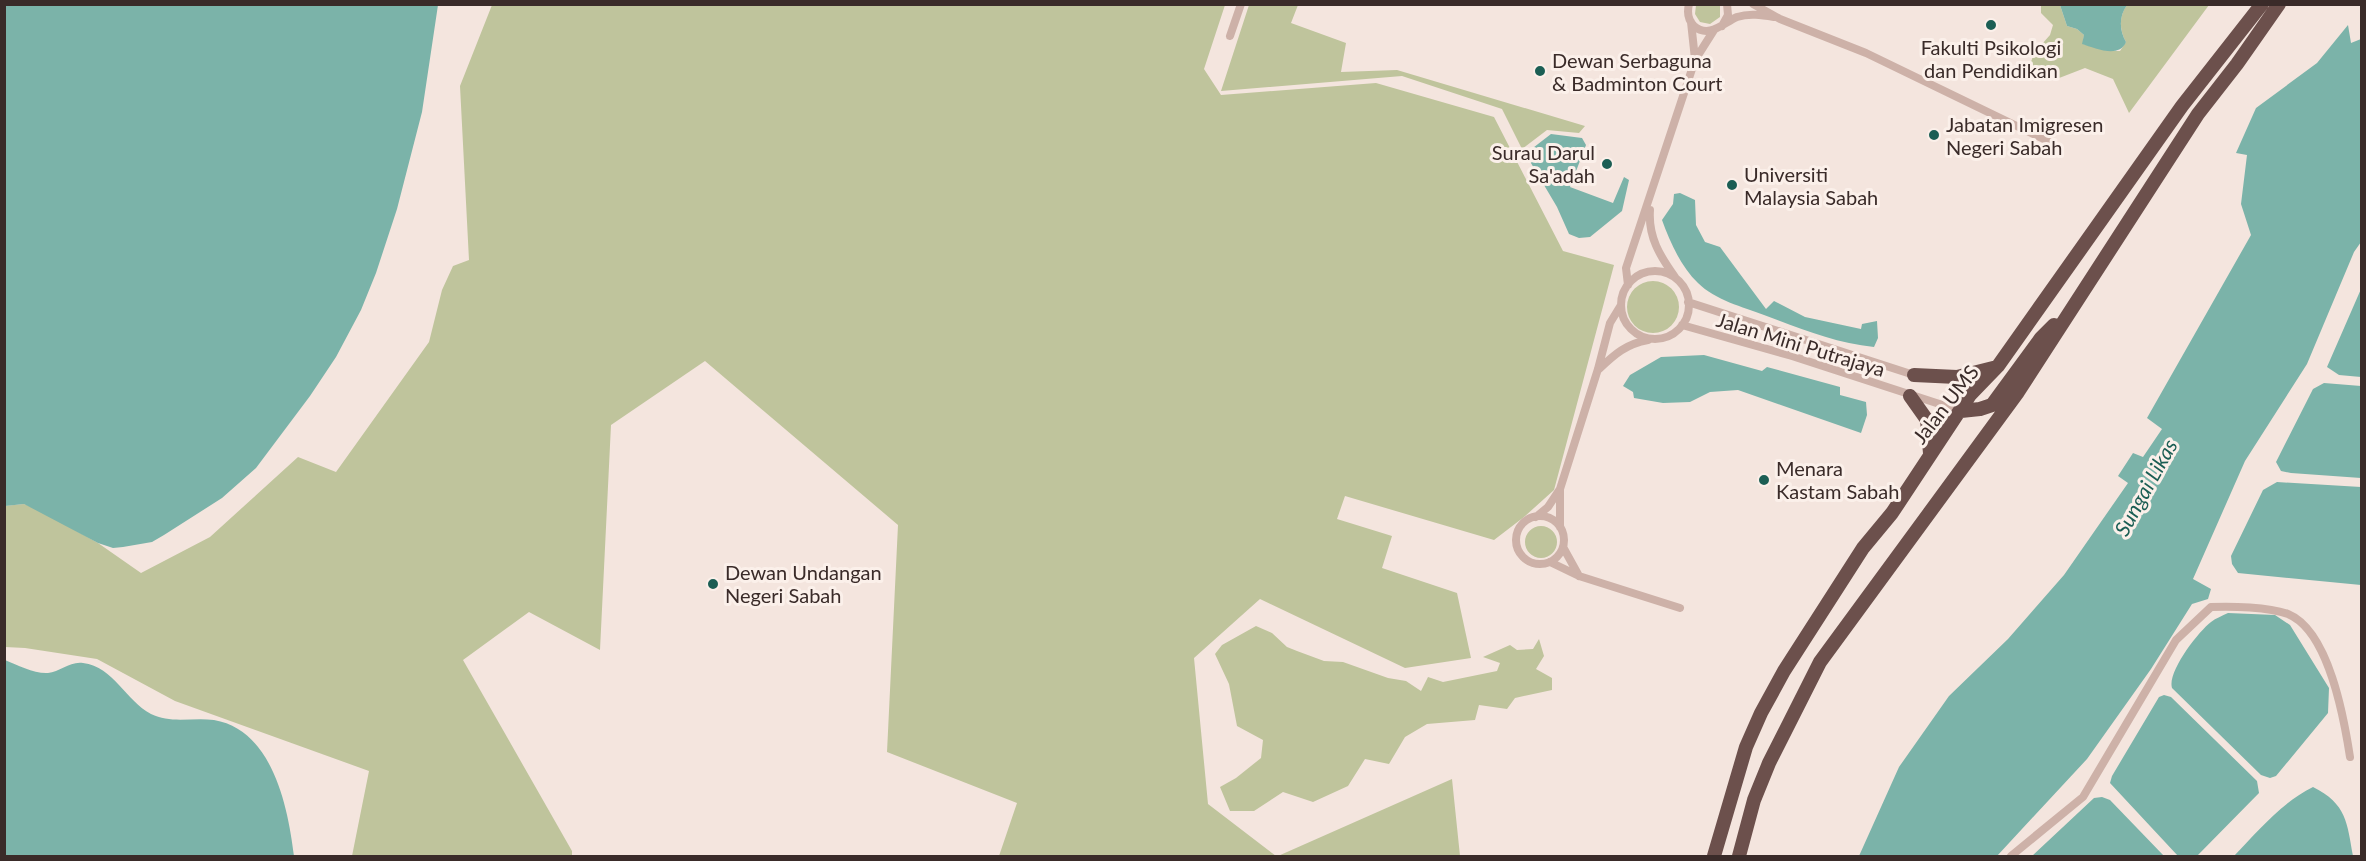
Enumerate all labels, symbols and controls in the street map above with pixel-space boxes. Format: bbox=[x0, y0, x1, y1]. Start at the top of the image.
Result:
marker: Fakulti Psikologi dan Pendidikan bbox=[1984, 18, 1998, 32]
place label: Fakulti Psikologi dan Pendidikan bbox=[1921, 35, 2061, 82]
place label: Dewan Serbaguna & Badminton Court bbox=[1552, 48, 1722, 95]
marker: Dewan Serbaguna & Badminton Court bbox=[1533, 64, 1547, 78]
place label: Jabatan Imigresen Negeri Sabah bbox=[1946, 112, 2103, 159]
marker: Jabatan Imigresen Negeri Sabah bbox=[1927, 128, 1941, 142]
place label: Surau Darul Sa'adah bbox=[1492, 140, 1595, 187]
marker: Surau Darul Sa'adah bbox=[1600, 157, 1614, 171]
place label: Universiti Malaysia Sabah bbox=[1744, 162, 1878, 209]
marker: Universiti Malaysia Sabah bbox=[1725, 178, 1739, 192]
street label: Jalan Mini Putrajaya bbox=[1714, 307, 1888, 381]
street label: Jalan UMS bbox=[1907, 360, 1983, 448]
water label: Sungai Likas bbox=[2108, 434, 2182, 540]
place label: Menara Kastam Sabah bbox=[1776, 456, 1899, 503]
marker: Menara Kastam Sabah bbox=[1757, 473, 1771, 487]
place label: Dewan Undangan Negeri Sabah bbox=[725, 560, 882, 607]
marker: Dewan Undangan Negeri Sabah bbox=[706, 577, 720, 591]

